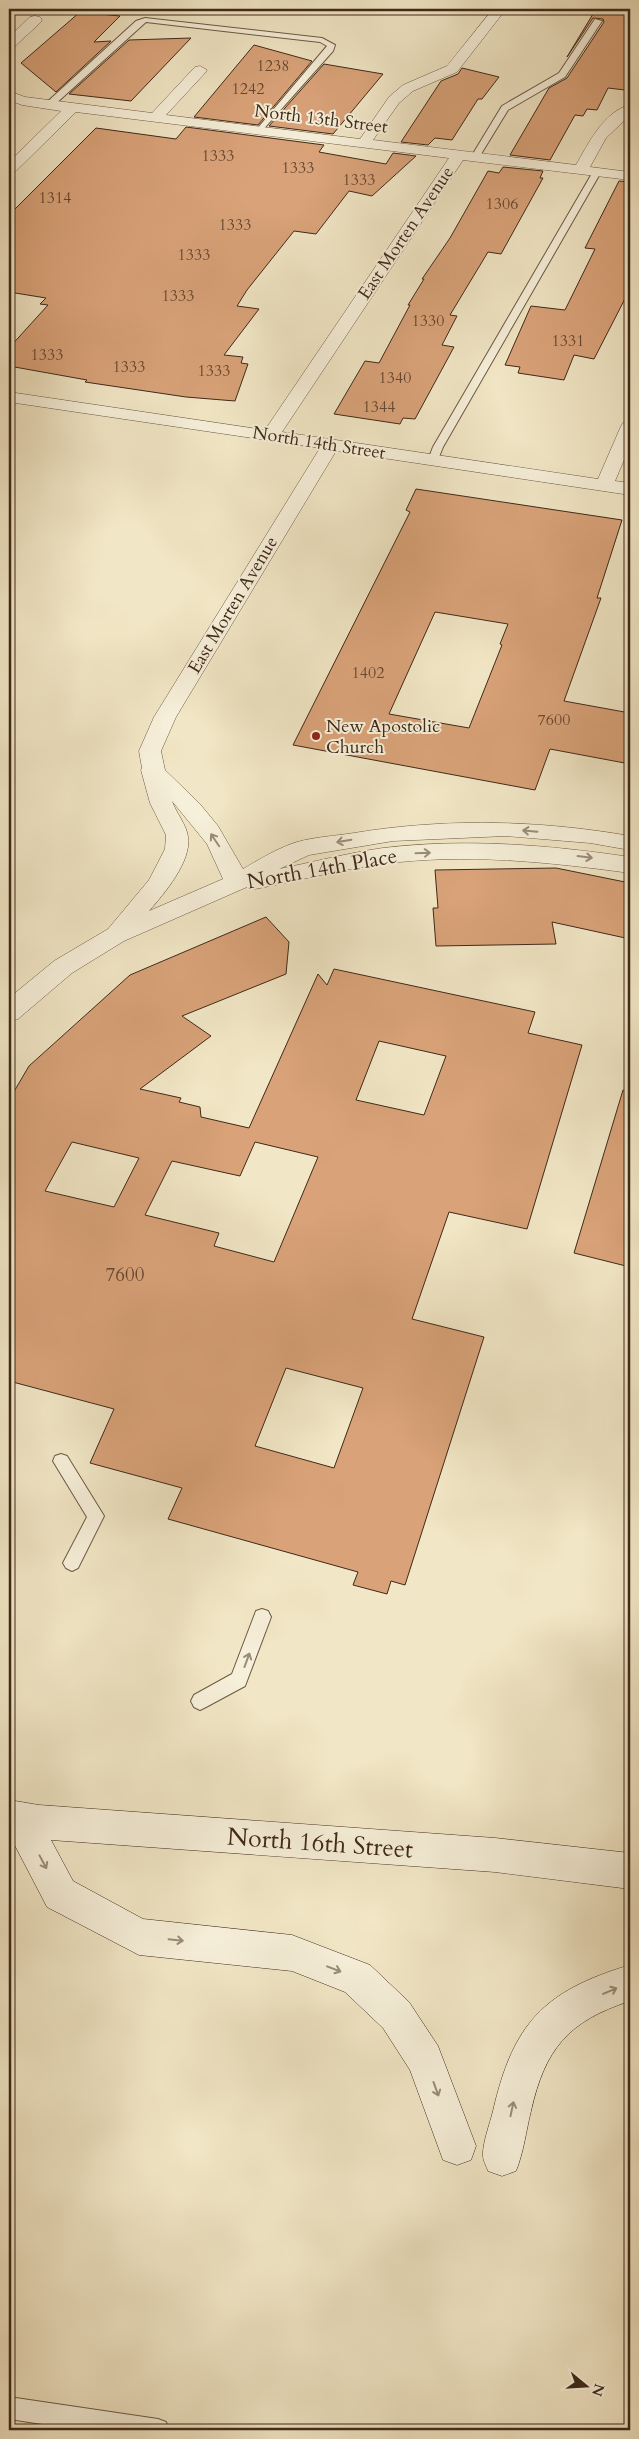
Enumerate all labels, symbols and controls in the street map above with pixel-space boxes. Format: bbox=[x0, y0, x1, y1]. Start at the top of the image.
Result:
house number: 1238 bbox=[257, 55, 289, 77]
house number: 1242 bbox=[232, 78, 264, 100]
street label: North 13th Street bbox=[253, 98, 389, 140]
house number: 1333 bbox=[202, 145, 234, 167]
house number: 1333 bbox=[282, 157, 314, 179]
street label: East Morten Avenue bbox=[352, 161, 460, 305]
house number: 1333 bbox=[343, 169, 375, 191]
house number: 1314 bbox=[39, 187, 71, 209]
house number: 1306 bbox=[486, 193, 518, 215]
house number: 1333 bbox=[219, 214, 251, 236]
house number: 1333 bbox=[178, 244, 210, 266]
house number: 1333 bbox=[162, 285, 194, 307]
house number: 1330 bbox=[412, 310, 444, 332]
house number: 1331 bbox=[552, 330, 584, 352]
house number: 1333 bbox=[31, 344, 63, 366]
house number: 1333 bbox=[113, 356, 145, 378]
house number: 1333 bbox=[198, 360, 230, 382]
house number: 1340 bbox=[379, 367, 411, 389]
house number: 1344 bbox=[363, 396, 395, 418]
street label: North 14th Street bbox=[251, 420, 388, 466]
street label: East Morten Avenue bbox=[182, 532, 284, 678]
house number: 1402 bbox=[352, 662, 384, 684]
house number: 7600 bbox=[538, 709, 570, 731]
place label: New Apostolic Church bbox=[326, 714, 440, 760]
marker: New Apostolic Church bbox=[310, 730, 322, 742]
one-way arrow bbox=[522, 826, 538, 836]
one-way arrow bbox=[210, 833, 220, 847]
one-way arrow bbox=[337, 837, 353, 846]
street label: North 14th Place bbox=[245, 842, 399, 896]
one-way arrow bbox=[414, 849, 430, 858]
one-way arrow bbox=[576, 852, 592, 862]
house number: 7600 bbox=[106, 1262, 145, 1288]
one-way arrow bbox=[242, 1652, 252, 1668]
street label: North 16th Street bbox=[226, 1820, 414, 1866]
one-way arrow bbox=[39, 1854, 48, 1869]
one-way arrow bbox=[167, 1936, 183, 1945]
one-way arrow bbox=[326, 1965, 342, 1974]
one-way arrow bbox=[602, 1985, 617, 1994]
one-way arrow bbox=[432, 2081, 441, 2096]
one-way arrow bbox=[508, 2102, 518, 2118]
north arrow bbox=[562, 2362, 612, 2412]
text: N bbox=[587, 2381, 609, 2399]

